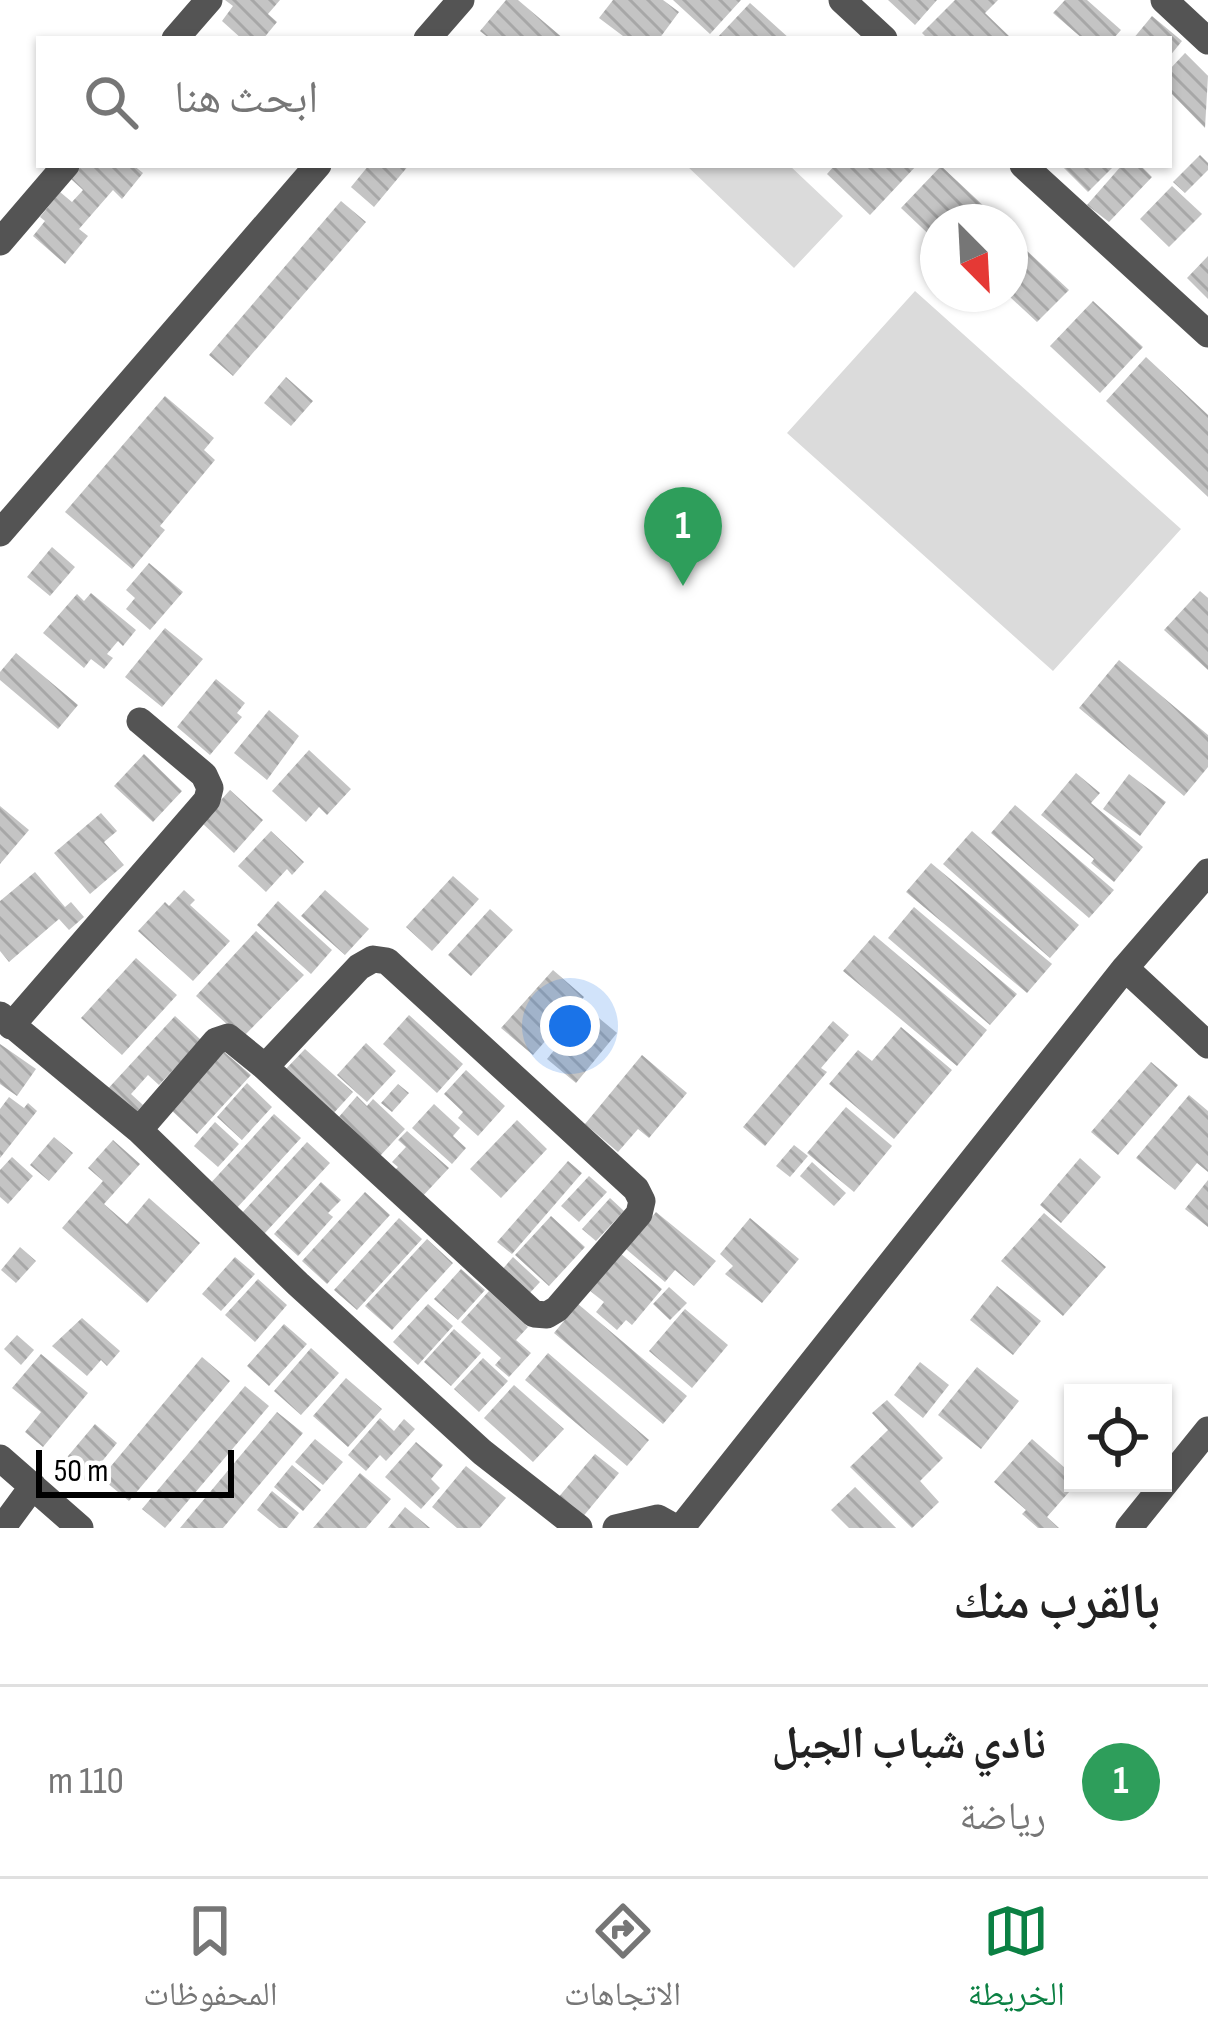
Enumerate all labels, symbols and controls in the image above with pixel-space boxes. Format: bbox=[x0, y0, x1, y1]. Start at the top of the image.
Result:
search box bbox=[36, 36, 1172, 168]
icon: search bbox=[78, 69, 144, 135]
text: ابحث هنا bbox=[174, 71, 318, 126]
north arrow bbox=[920, 204, 1028, 312]
pin: 1 bbox=[644, 487, 722, 586]
your location bbox=[540, 996, 600, 1056]
map controls bbox=[1064, 1384, 1172, 1492]
button: locate bbox=[1064, 1384, 1172, 1492]
scale bar bbox=[36, 1444, 234, 1497]
text: 50 m bbox=[54, 1451, 108, 1491]
text: بالقرب منك bbox=[953, 1572, 1160, 1633]
text: نادي شباب الجبل bbox=[772, 1717, 1046, 1772]
text: 110 m bbox=[48, 1758, 124, 1805]
text: 1 bbox=[1113, 1758, 1129, 1805]
text: رياضة bbox=[959, 1794, 1046, 1841]
tab: المحفوظات bbox=[143, 1898, 278, 2026]
tab: الاتجاهات bbox=[564, 1898, 681, 2026]
tab: الخريطة bbox=[968, 1898, 1065, 2026]

